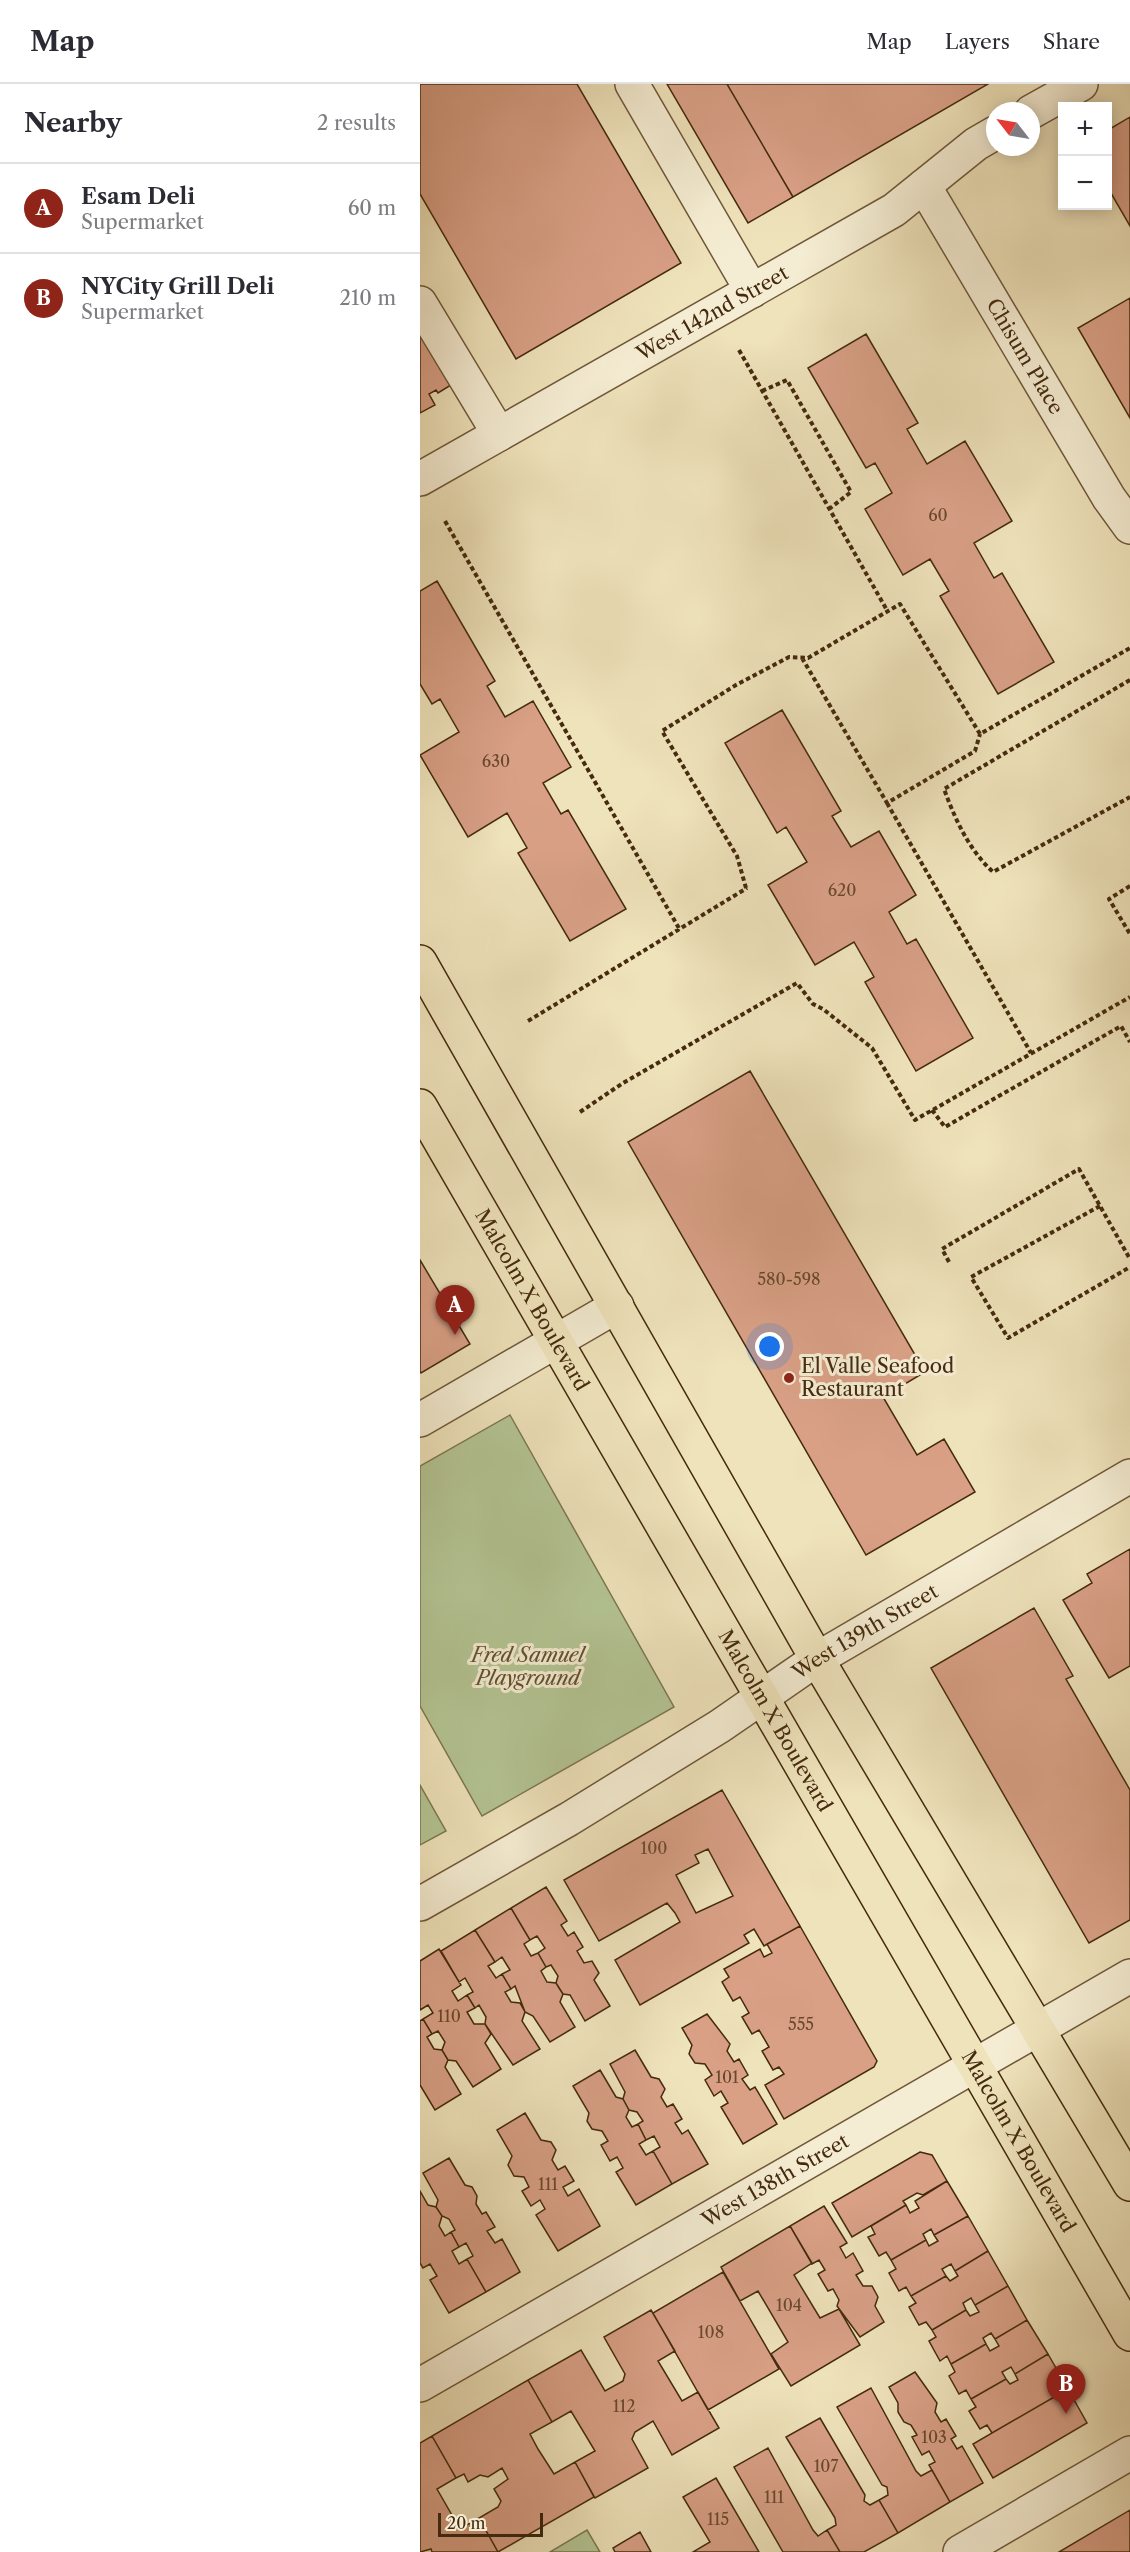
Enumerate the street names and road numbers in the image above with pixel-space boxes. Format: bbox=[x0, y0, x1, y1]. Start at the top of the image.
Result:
street label: West 142nd Street bbox=[631, 261, 792, 366]
street label: Chisum Place bbox=[981, 294, 1069, 419]
street label: Malcolm X Boulevard bbox=[470, 1205, 594, 1395]
street label: West 139th Street bbox=[787, 1579, 942, 1685]
street label: Malcolm X Boulevard bbox=[713, 1625, 837, 1816]
street label: Malcolm X Boulevard bbox=[957, 2046, 1081, 2237]
street label: West 138th Street bbox=[697, 2129, 853, 2233]

